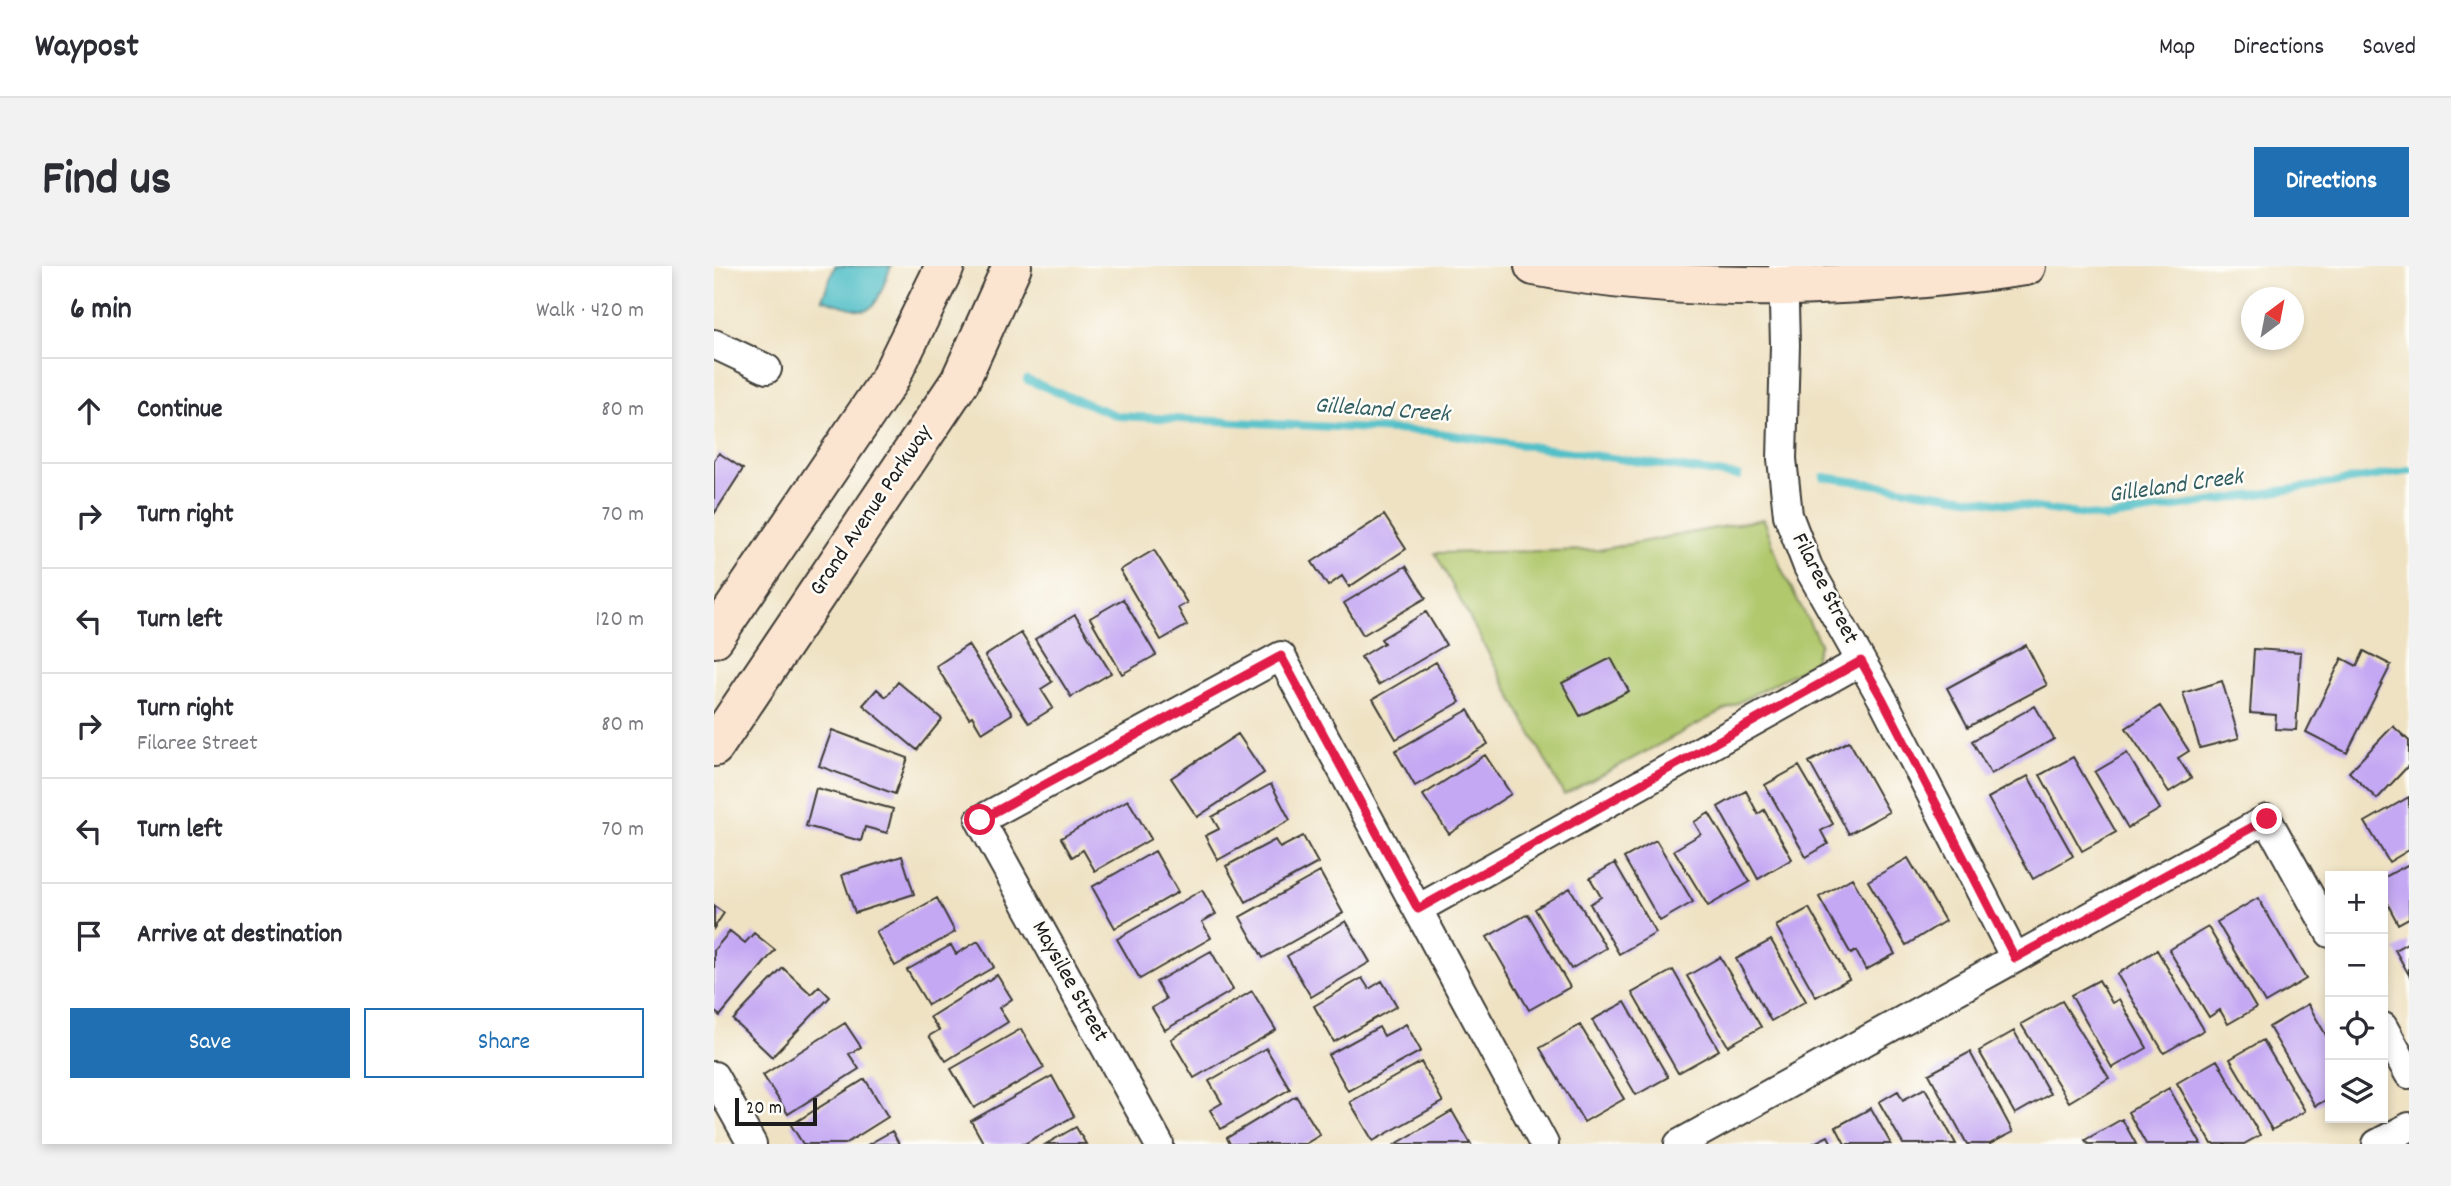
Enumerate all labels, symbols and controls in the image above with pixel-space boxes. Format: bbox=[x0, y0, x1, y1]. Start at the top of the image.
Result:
text: Waypost bbox=[35, 25, 139, 72]
text: Map bbox=[2159, 31, 2195, 65]
text: Directions bbox=[2233, 31, 2324, 65]
text: Saved bbox=[2362, 31, 2416, 65]
text: Find us bbox=[42, 147, 171, 217]
button: Directions bbox=[2254, 147, 2409, 217]
north arrow bbox=[2241, 287, 2304, 350]
text: 6 min bbox=[70, 290, 132, 333]
text: Walk · 420 m bbox=[536, 295, 644, 328]
water label: Gilleland Creek bbox=[1313, 389, 1453, 433]
icon: ahead bbox=[70, 392, 108, 430]
text: Continue bbox=[137, 392, 222, 429]
text: 80 m bbox=[601, 394, 644, 427]
street label: Grand Avenue Parkway bbox=[802, 418, 942, 603]
water label: Gilleland Creek bbox=[2107, 460, 2247, 513]
icon: right bbox=[70, 497, 108, 535]
text: Turn right bbox=[137, 497, 234, 534]
text: 70 m bbox=[602, 499, 644, 532]
street label: Filaree Street bbox=[1782, 528, 1866, 650]
icon: left bbox=[70, 602, 108, 640]
text: Turn left bbox=[137, 602, 223, 639]
text: 120 m bbox=[595, 604, 644, 637]
text: Turn right bbox=[137, 691, 234, 728]
icon: right bbox=[70, 707, 108, 745]
text: 80 m bbox=[601, 709, 644, 742]
text: Filaree Street bbox=[137, 728, 258, 761]
route end bbox=[2251, 803, 2282, 834]
route start bbox=[964, 804, 995, 835]
icon: left bbox=[70, 812, 108, 850]
text: Turn left bbox=[137, 812, 223, 849]
text: 70 m bbox=[602, 814, 644, 847]
map controls bbox=[2325, 871, 2388, 1123]
button: + bbox=[2325, 871, 2388, 934]
street label: Maysilee Street bbox=[1022, 915, 1116, 1049]
icon: arrive bbox=[70, 917, 108, 955]
text: Arrive at destination bbox=[137, 917, 342, 954]
button: − bbox=[2325, 934, 2388, 997]
button: locate bbox=[2325, 997, 2388, 1060]
button: Save bbox=[70, 1008, 350, 1078]
button: Share bbox=[364, 1008, 644, 1078]
button: layers bbox=[2325, 1060, 2388, 1123]
scale bar bbox=[735, 1095, 817, 1127]
text: 20 m bbox=[746, 1096, 782, 1123]

